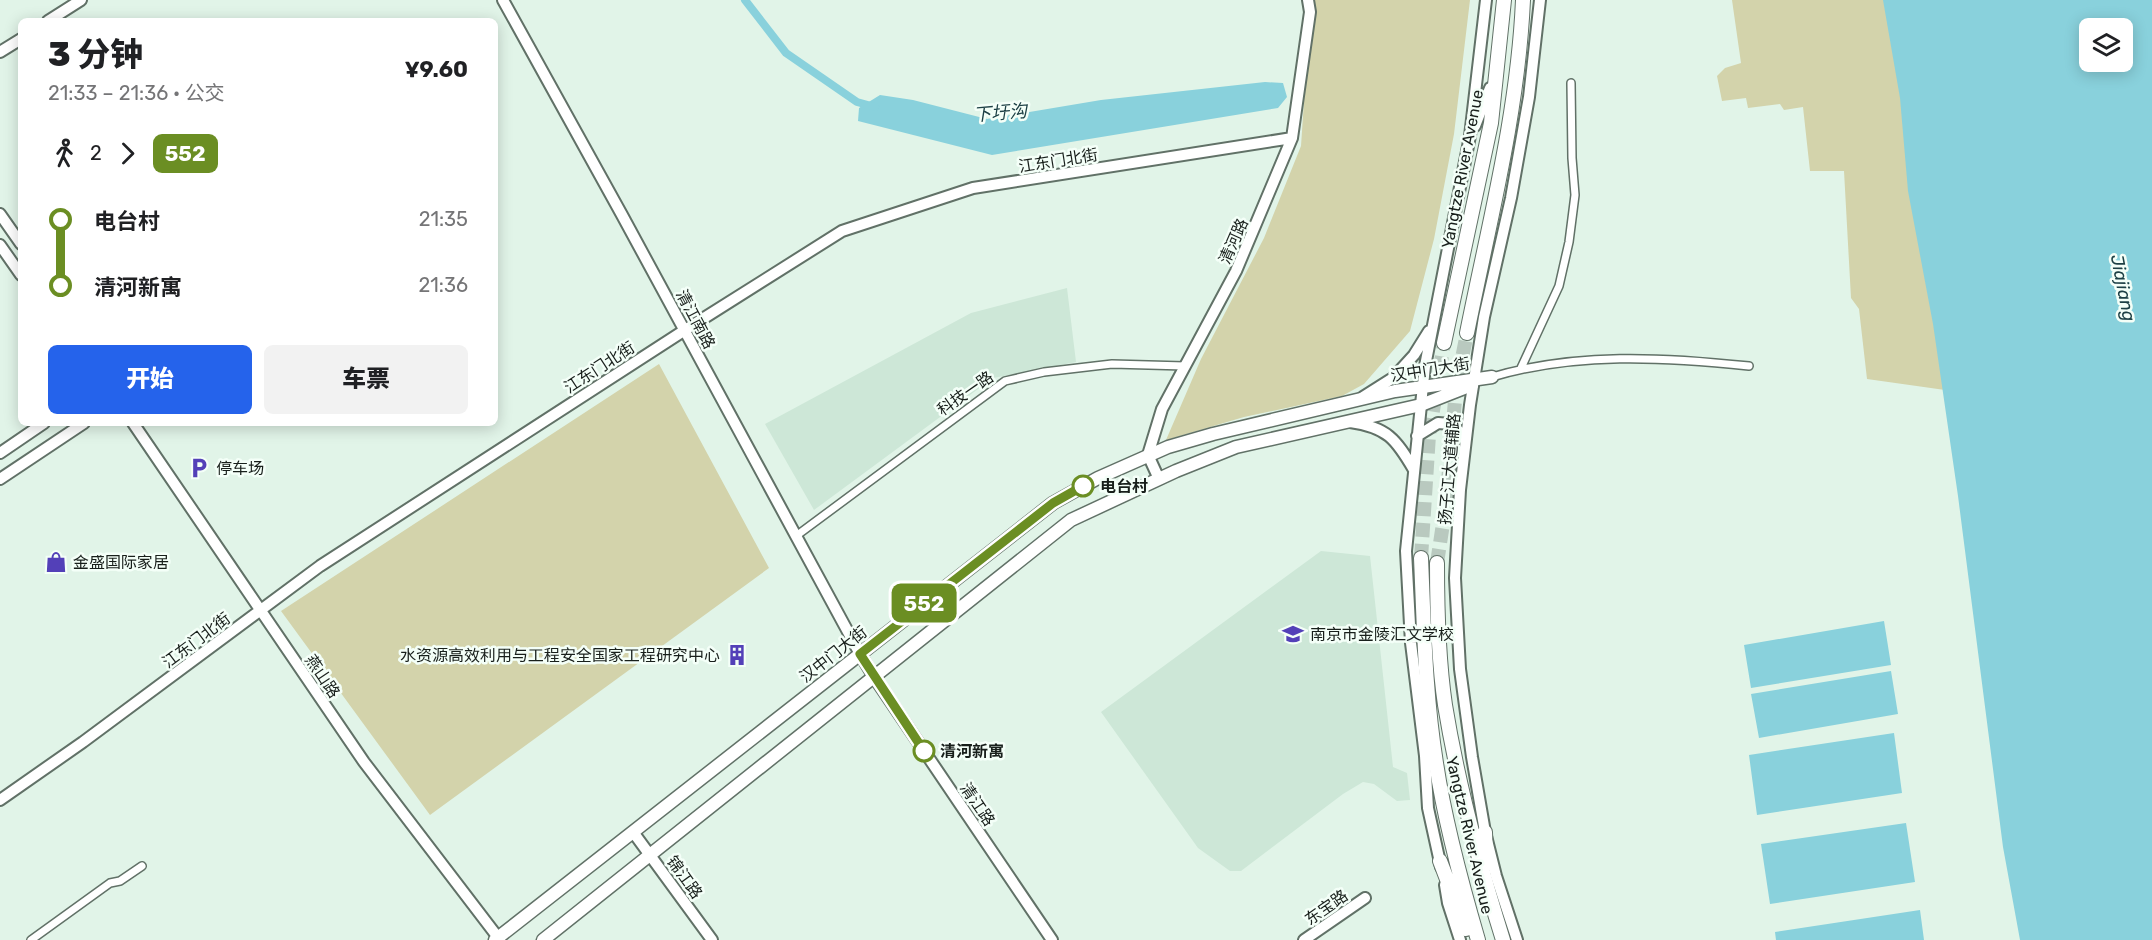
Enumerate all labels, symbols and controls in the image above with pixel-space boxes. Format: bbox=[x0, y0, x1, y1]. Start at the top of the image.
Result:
map controls bbox=[2079, 18, 2133, 72]
button: layers bbox=[2079, 18, 2133, 72]
text: 3 分钟 bbox=[48, 35, 143, 74]
text: ¥9.60 bbox=[404, 56, 468, 83]
text: 21:33 – 21:36 · 公交 bbox=[48, 81, 225, 105]
street label: Yangtze River Avenue bbox=[1438, 88, 1487, 250]
water label: 下圩沟 bbox=[972, 100, 1030, 126]
icon: walk bbox=[48, 137, 81, 170]
icon: forward bbox=[111, 137, 144, 170]
text: 2 bbox=[90, 141, 102, 165]
text: 552 bbox=[165, 141, 206, 166]
street label: 江东门北街 bbox=[1017, 145, 1099, 176]
text: 21:35 bbox=[419, 207, 468, 231]
text: 电台村 bbox=[94, 208, 160, 235]
street label: 清河路 bbox=[1215, 215, 1252, 267]
water label: Jiajiang bbox=[2106, 253, 2140, 323]
text: 21:36 bbox=[419, 273, 468, 297]
text: 清河新寓 bbox=[94, 274, 182, 301]
street label: 清江南路 bbox=[672, 287, 719, 352]
street label: 江东门北街 bbox=[561, 338, 638, 397]
button: 开始 bbox=[48, 345, 252, 414]
button: 车票 bbox=[264, 345, 468, 414]
street label: 汉中门大街 bbox=[1389, 354, 1471, 385]
street label: 科技一路 bbox=[934, 367, 997, 420]
street label: 扬子江大道辅路 bbox=[1435, 412, 1464, 526]
parking icon: 停车场 bbox=[187, 456, 211, 480]
place label: 停车场 bbox=[216, 459, 264, 478]
marker: 电台村 bbox=[1072, 475, 1094, 497]
place label: 电台村 bbox=[1100, 477, 1148, 496]
shop icon: 金盛国际家居 bbox=[44, 550, 68, 574]
place label: 金盛国际家居 bbox=[73, 553, 169, 572]
line badge: 552 bbox=[890, 584, 958, 622]
text: 552 bbox=[904, 591, 944, 616]
street label: 江东门北街 bbox=[159, 609, 234, 672]
street label: 汉中门大街 bbox=[796, 622, 871, 687]
school or university icon: 南京市金陵汇文学校 bbox=[1281, 622, 1305, 646]
place label: 南京市金陵汇文学校 bbox=[1310, 625, 1454, 644]
building icon: 水资源高效利用与工程安全国家工程研究中心 bbox=[725, 643, 749, 667]
place label: 水资源高效利用与工程安全国家工程研究中心 bbox=[400, 646, 720, 665]
street label: 燕山路 bbox=[301, 651, 344, 701]
marker: 清河新寓 bbox=[913, 740, 935, 762]
place label: 清河新寓 bbox=[940, 742, 1004, 761]
street label: Yangtze River Avenue bbox=[1442, 754, 1497, 916]
street label: 清江路 bbox=[956, 779, 999, 829]
street label: 锦江路 bbox=[663, 852, 706, 902]
street label: 东宝路 bbox=[1301, 886, 1351, 929]

